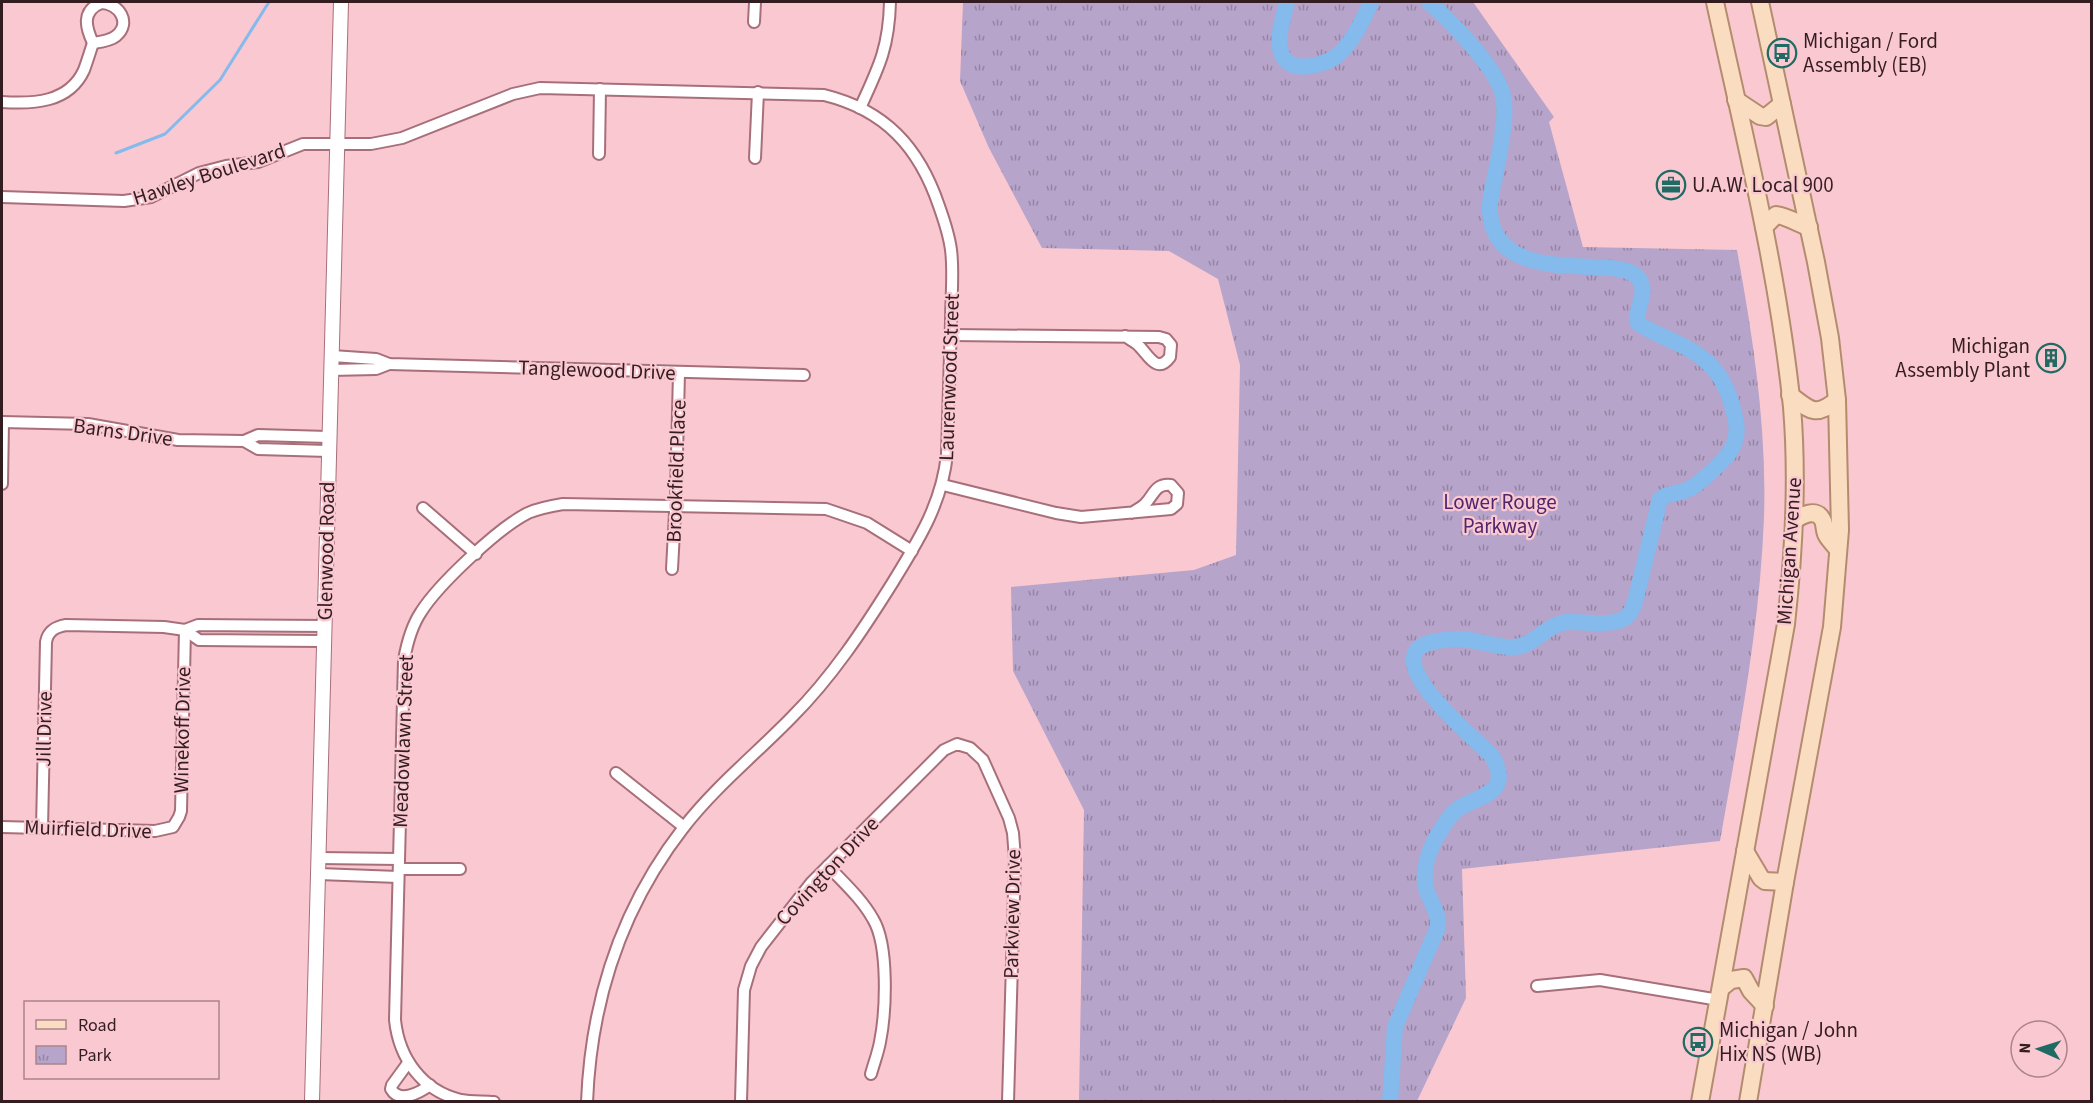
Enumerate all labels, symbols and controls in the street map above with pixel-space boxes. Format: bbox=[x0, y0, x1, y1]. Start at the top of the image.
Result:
place label: Michigan / Ford Assembly (EB) bbox=[1803, 26, 1938, 80]
bus stop icon: Michigan / Ford Assembly (EB) bbox=[1766, 37, 1798, 69]
street label: Hawley Boulevard bbox=[129, 135, 289, 213]
office icon: U.A.W. Local 900 bbox=[1655, 169, 1687, 201]
place label: U.A.W. Local 900 bbox=[1692, 170, 1834, 200]
street label: Laurenwood Street bbox=[931, 293, 967, 461]
place label: Michigan Assembly Plant bbox=[1895, 331, 2030, 385]
building icon: Michigan Assembly Plant bbox=[2035, 342, 2067, 374]
street label: Tanglewood Drive bbox=[518, 352, 676, 388]
street label: Brookfield Place bbox=[659, 399, 693, 543]
street label: Barns Drive bbox=[71, 410, 175, 454]
street label: Michigan Avenue bbox=[1769, 476, 1809, 626]
street label: Glenwood Road bbox=[310, 481, 342, 621]
park label: Lower Rouge Parkway bbox=[1443, 487, 1557, 541]
street label: Meadowlawn Street bbox=[385, 654, 421, 828]
street label: Winekoff Drive bbox=[166, 666, 198, 794]
street label: Jill Drive bbox=[28, 691, 60, 767]
street label: Covington Drive bbox=[768, 810, 886, 932]
street label: Muirfield Drive bbox=[24, 812, 152, 846]
street label: Parkview Drive bbox=[996, 849, 1028, 979]
legend bbox=[24, 1001, 219, 1079]
text: Road bbox=[78, 1013, 117, 1038]
place label: Michigan / John Hix NS (WB) bbox=[1719, 1015, 1858, 1069]
north arrow bbox=[2009, 1019, 2069, 1079]
bus stop icon: Michigan / John Hix NS (WB) bbox=[1682, 1026, 1714, 1058]
text: N bbox=[2014, 1042, 2036, 1054]
text: Park bbox=[78, 1043, 112, 1068]

